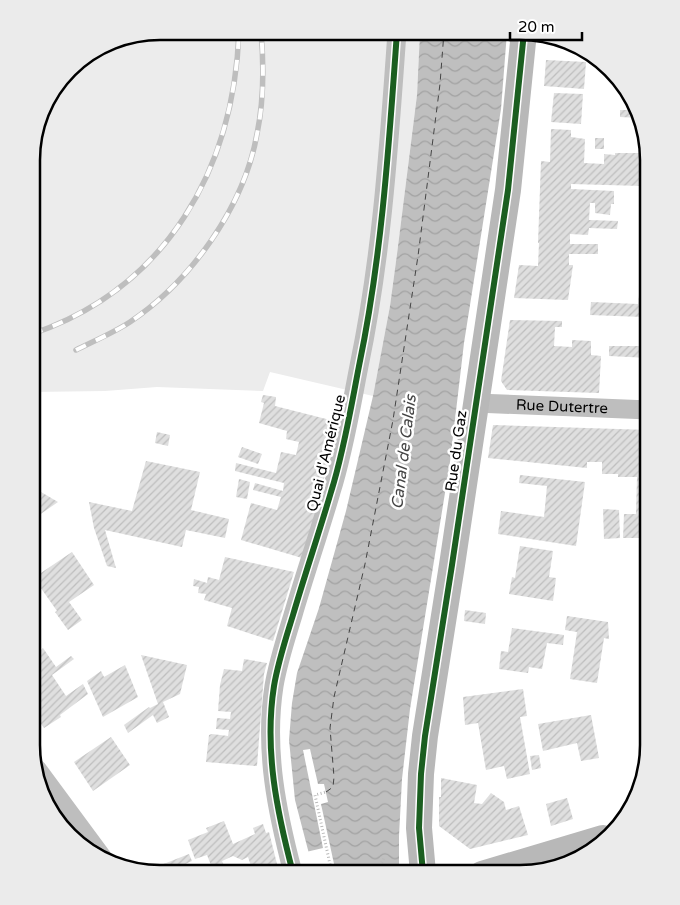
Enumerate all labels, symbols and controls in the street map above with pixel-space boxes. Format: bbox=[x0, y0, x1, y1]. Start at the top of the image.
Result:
scale bar bbox=[510, 10, 582, 42]
text: 20 m bbox=[518, 18, 555, 36]
water label: Canal de Calais bbox=[387, 392, 421, 510]
street label: Quai d'Amérique bbox=[303, 393, 349, 513]
street label: Rue Dutertre bbox=[516, 396, 608, 417]
street label: Rue du Gaz bbox=[441, 409, 471, 493]

